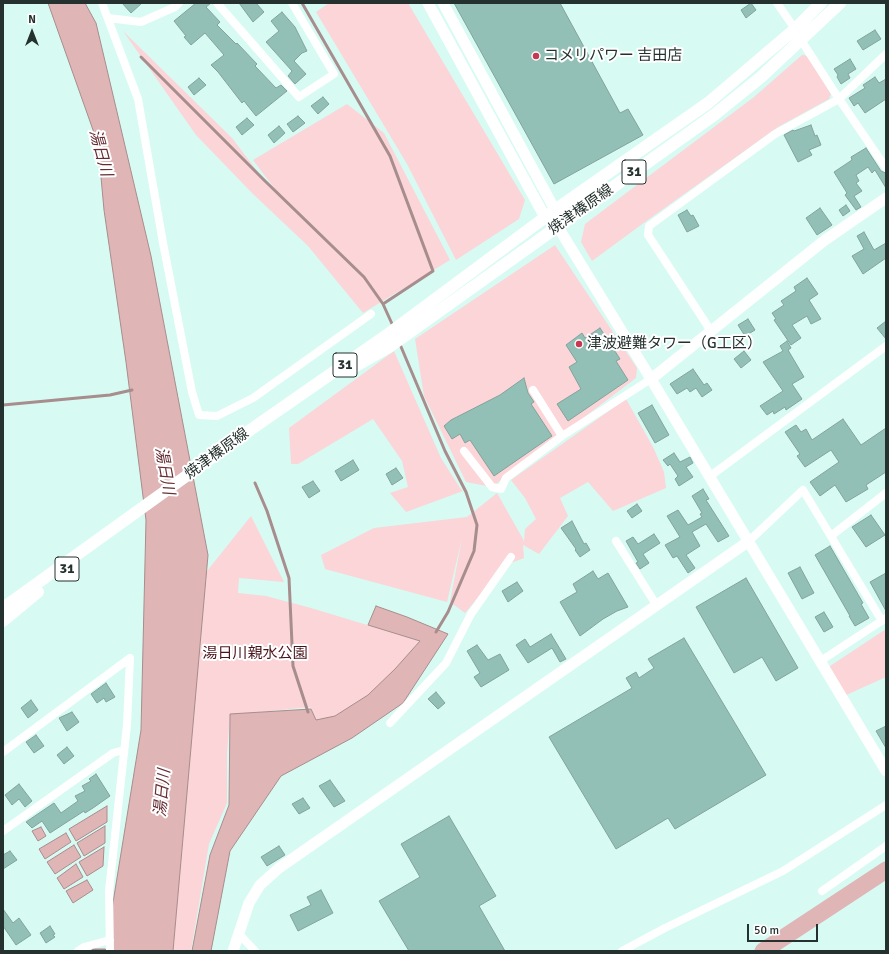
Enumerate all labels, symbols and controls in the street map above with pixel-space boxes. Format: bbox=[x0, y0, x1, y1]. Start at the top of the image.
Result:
north arrow bbox=[12, 12, 52, 52]
text: N bbox=[28, 13, 36, 26]
place label: コメリパワー 吉田店 bbox=[544, 47, 682, 65]
marker: コメリパワー 吉田店 bbox=[531, 51, 541, 61]
water label: 湯日川 bbox=[85, 127, 115, 179]
road number: 31 bbox=[622, 160, 646, 184]
street label: 焼津榛原線 bbox=[545, 181, 617, 239]
place label: 津波避難タワー（G工区） bbox=[587, 335, 762, 353]
marker: 津波避難タワー（G工区） bbox=[574, 339, 584, 349]
road number: 31 bbox=[333, 353, 357, 377]
street label: 焼津榛原線 bbox=[181, 425, 253, 483]
water label: 湯日川 bbox=[150, 446, 178, 496]
road number: 31 bbox=[55, 557, 79, 581]
park label: 湯日川親水公園 bbox=[203, 645, 307, 663]
water label: 湯日川 bbox=[151, 768, 175, 818]
scale bar bbox=[749, 916, 820, 942]
text: 50 m bbox=[754, 923, 779, 938]

